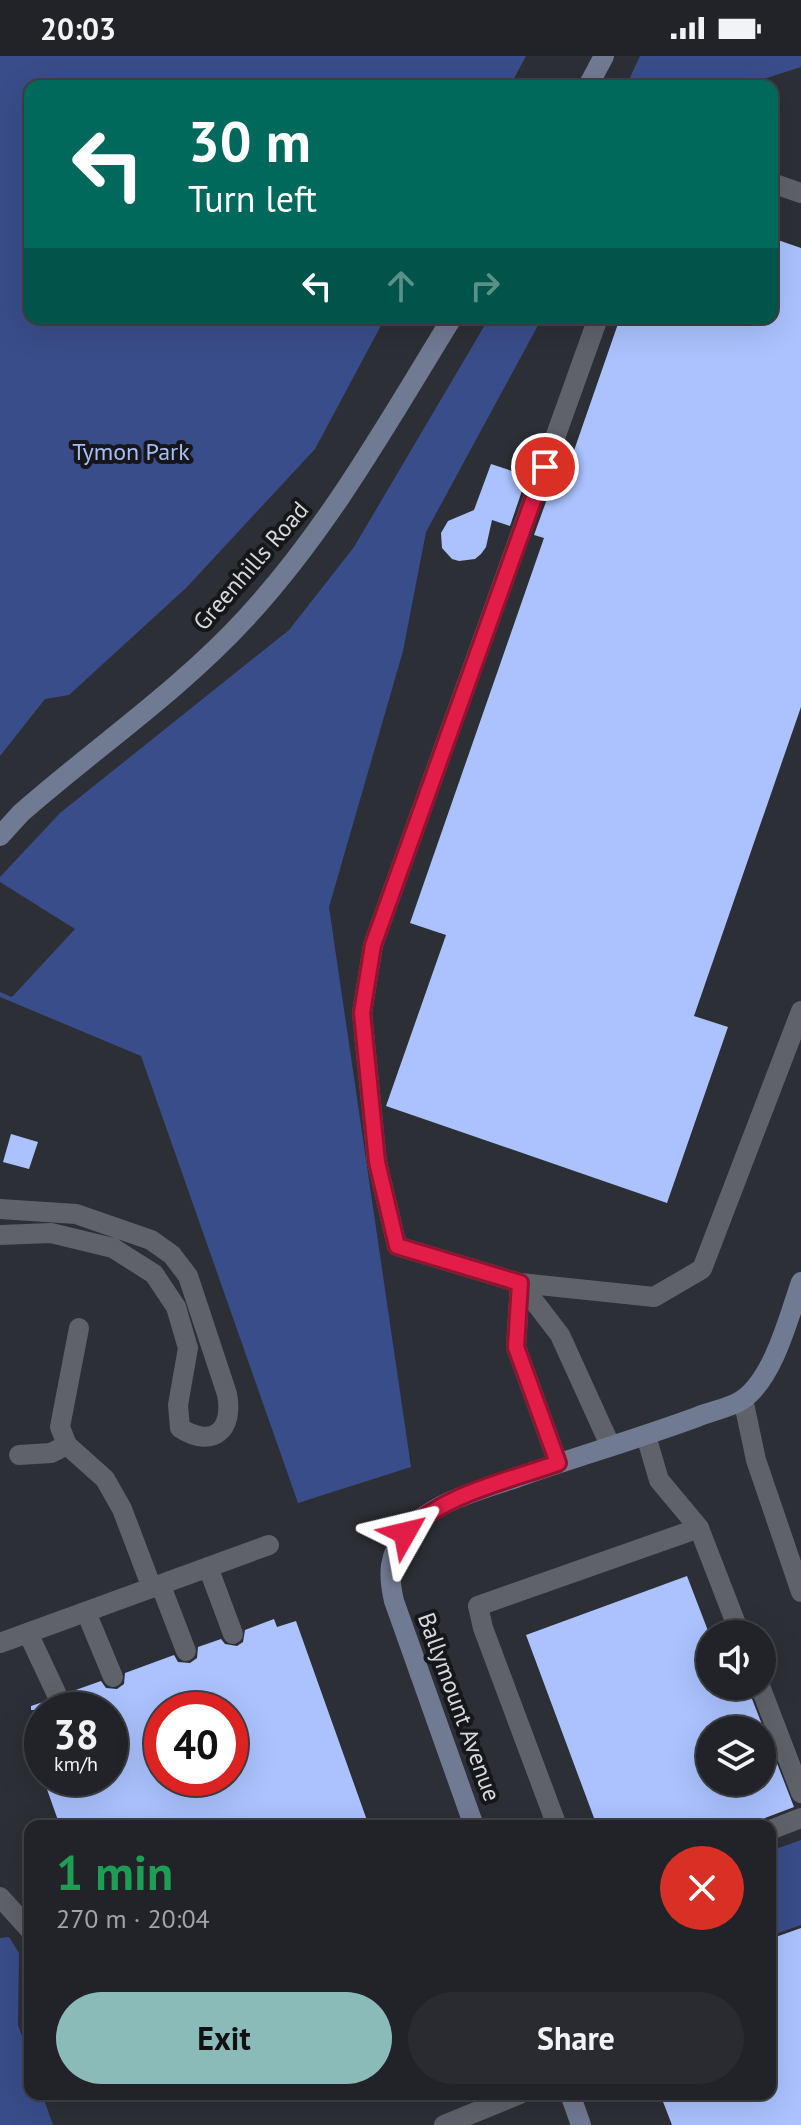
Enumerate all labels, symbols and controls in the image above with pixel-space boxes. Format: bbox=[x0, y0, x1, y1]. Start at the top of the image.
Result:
text: 20:03 bbox=[40, 9, 116, 48]
text: 30 m bbox=[188, 105, 311, 177]
icon: left bbox=[56, 112, 160, 216]
text: Turn left bbox=[188, 175, 317, 222]
icon: left bbox=[295, 264, 339, 308]
icon: ahead bbox=[379, 264, 423, 308]
icon: right bbox=[463, 264, 507, 308]
pin bbox=[511, 433, 579, 501]
park label: Tymon Park bbox=[72, 436, 190, 467]
icon: arrive bbox=[523, 445, 567, 489]
street label: Greenhills Road bbox=[186, 495, 315, 637]
position arrow bbox=[363, 1491, 447, 1575]
street label: Ballymount Avenue bbox=[411, 1608, 508, 1805]
map controls bbox=[696, 1620, 776, 1796]
button: sound bbox=[696, 1620, 776, 1700]
speed limit sign: 40 bbox=[144, 1692, 248, 1796]
text: 38 bbox=[53, 1708, 99, 1760]
button: layers bbox=[696, 1716, 776, 1796]
text: km/h bbox=[54, 1751, 98, 1777]
text: 1 min bbox=[56, 1841, 173, 1903]
button: close bbox=[660, 1846, 744, 1930]
text: 270 m · 20:04 bbox=[56, 1902, 210, 1935]
button: Exit bbox=[56, 1992, 392, 2084]
button: Share bbox=[408, 1992, 744, 2084]

